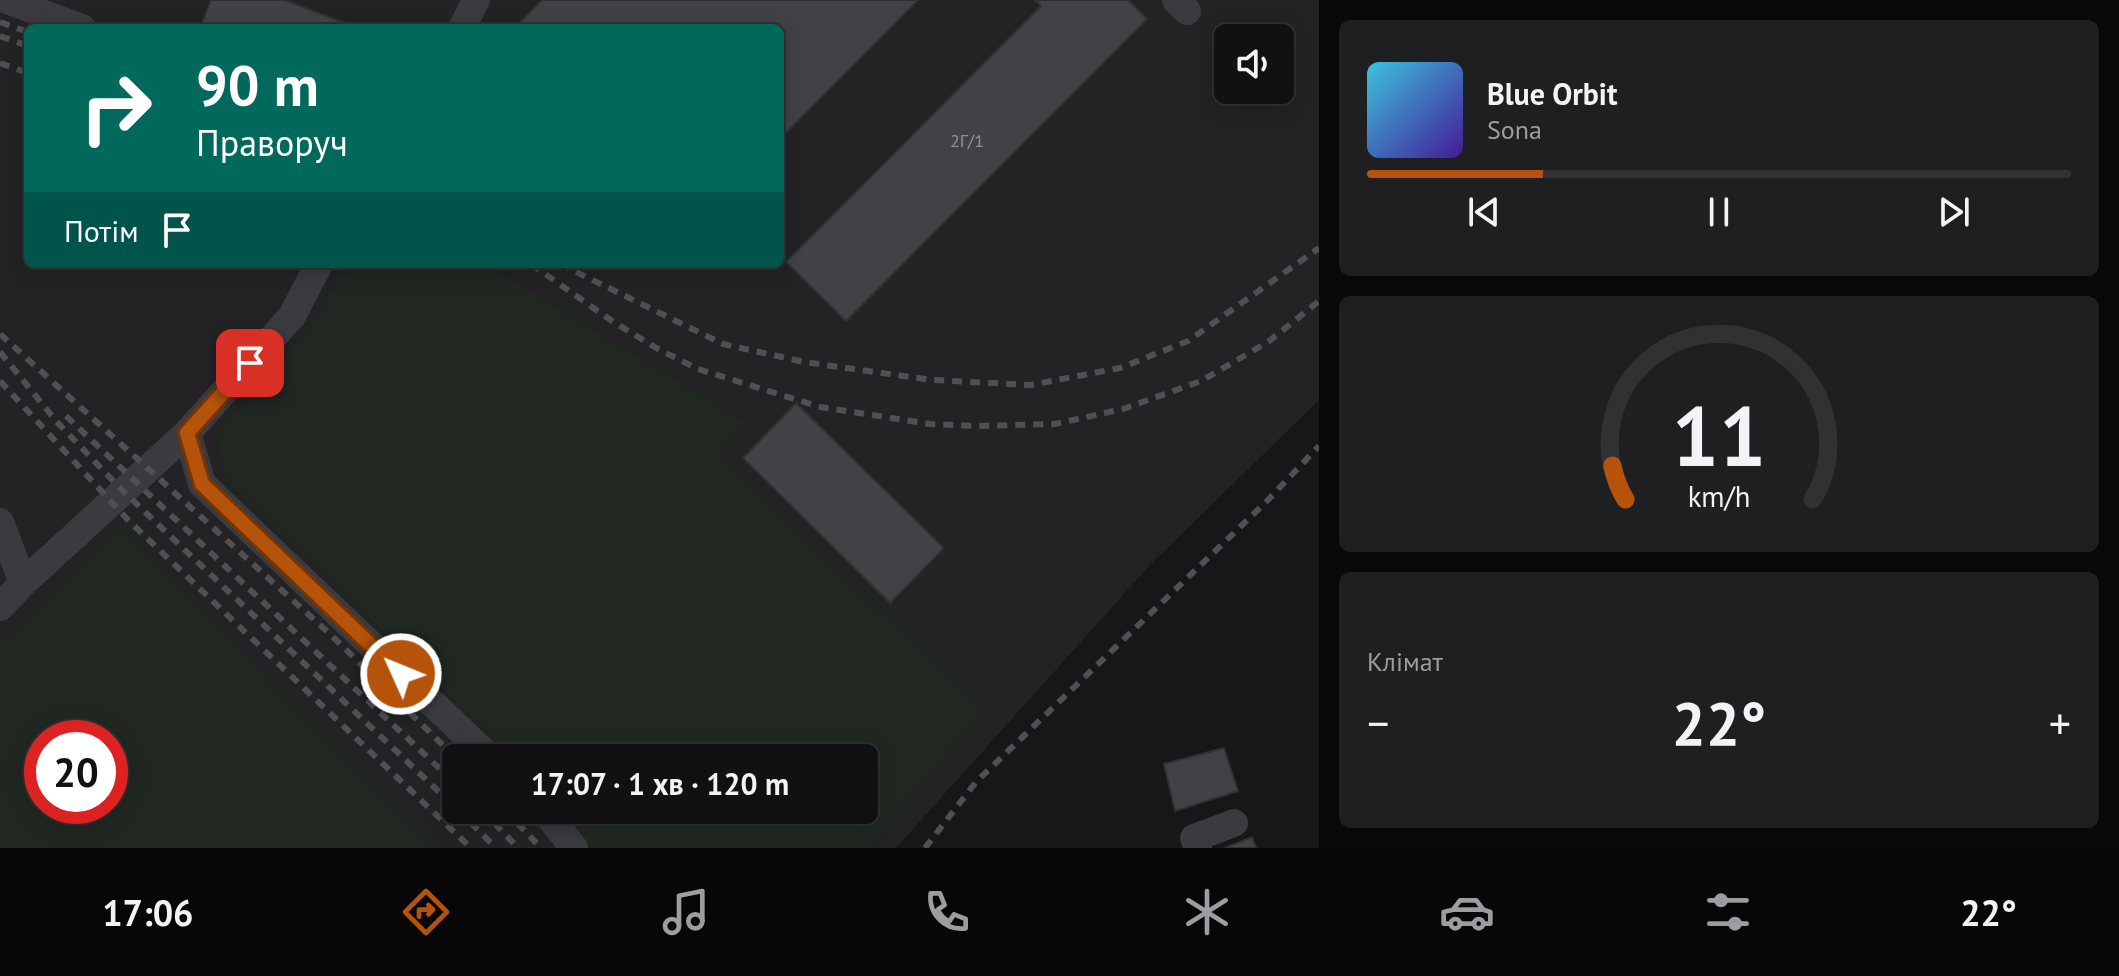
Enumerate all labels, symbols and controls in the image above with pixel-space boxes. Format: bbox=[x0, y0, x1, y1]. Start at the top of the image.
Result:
map controls bbox=[1214, 24, 1294, 104]
button: sound bbox=[1214, 24, 1294, 104]
text: 90 m bbox=[196, 49, 319, 121]
icon: right bbox=[64, 56, 168, 160]
text: Blue Orbit bbox=[1487, 74, 1617, 113]
text: Sona bbox=[1487, 113, 1542, 146]
text: Праворуч bbox=[196, 119, 348, 166]
house number: 2Г/1 bbox=[950, 129, 984, 152]
icon: previous bbox=[1462, 190, 1506, 234]
icon: pause bbox=[1697, 190, 1741, 234]
icon: next bbox=[1932, 190, 1976, 234]
icon: arrive bbox=[155, 208, 199, 252]
text: Потім bbox=[64, 211, 139, 250]
pin bbox=[216, 329, 284, 397]
icon: arrive bbox=[228, 341, 272, 385]
text: 11 bbox=[1672, 381, 1766, 489]
text: km/h bbox=[1688, 478, 1750, 515]
position arrow bbox=[359, 632, 443, 716]
text: Клімат bbox=[1367, 645, 1443, 678]
text: 22° bbox=[1672, 684, 1766, 762]
text: − bbox=[1367, 694, 1389, 751]
text: + bbox=[2049, 694, 2071, 751]
speed limit sign: 20 bbox=[24, 720, 128, 824]
text: 17:07 · 1 хв · 120 m bbox=[531, 764, 789, 803]
icon: directions bbox=[398, 884, 454, 940]
icon: music bbox=[658, 884, 714, 940]
icon: phone bbox=[919, 884, 975, 940]
icon: climate bbox=[1179, 884, 1235, 940]
icon: car bbox=[1439, 884, 1495, 940]
icon: filters bbox=[1700, 884, 1756, 940]
text: 17:06 bbox=[102, 889, 194, 936]
text: 22° bbox=[1960, 889, 2017, 936]

